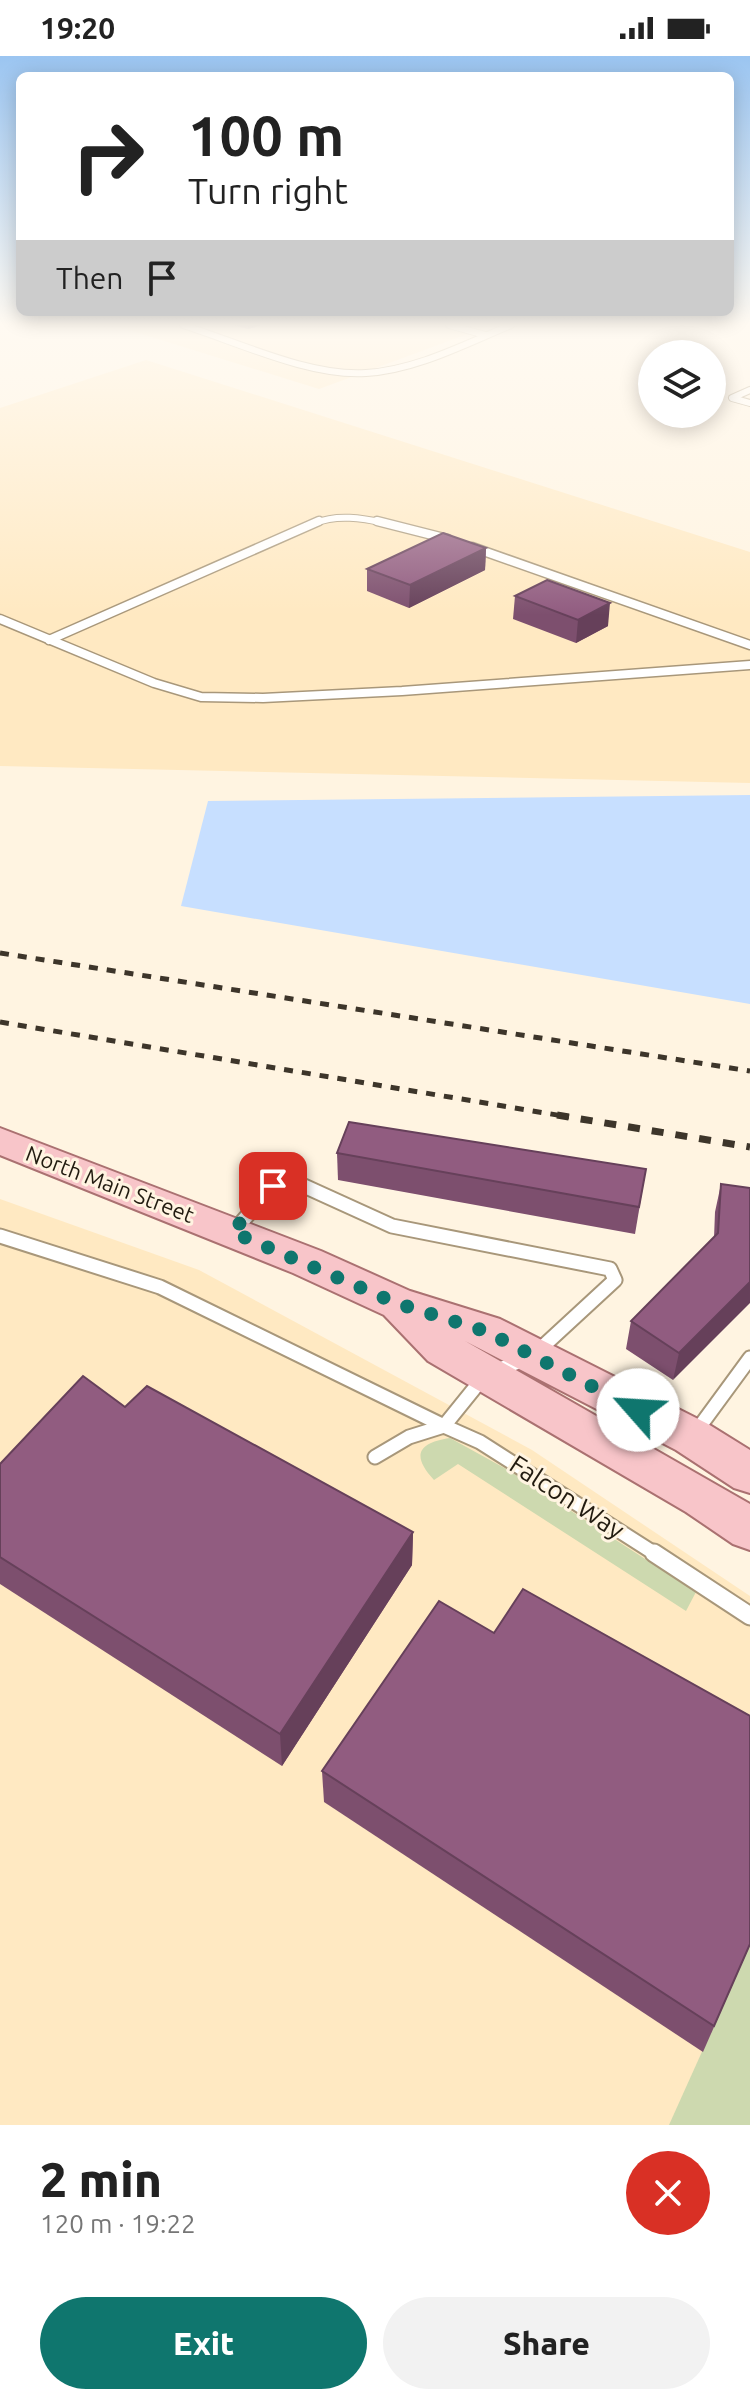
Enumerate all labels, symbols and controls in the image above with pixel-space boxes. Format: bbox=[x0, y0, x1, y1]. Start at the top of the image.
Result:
text: 19:20 bbox=[40, 11, 115, 45]
icon: right bbox=[56, 104, 160, 208]
text: 100 m bbox=[188, 104, 344, 167]
text: Turn right bbox=[188, 170, 348, 211]
icon: arrive bbox=[140, 256, 184, 300]
text: Then bbox=[56, 261, 124, 295]
map controls bbox=[638, 340, 726, 428]
button: layers bbox=[638, 340, 726, 428]
street label: North Main Street bbox=[23, 1140, 198, 1227]
pin bbox=[239, 1152, 307, 1220]
icon: arrive bbox=[251, 1164, 295, 1208]
position arrow bbox=[596, 1368, 680, 1452]
street label: Falcon Way bbox=[505, 1449, 630, 1544]
button: close bbox=[626, 2151, 710, 2235]
text: 2 min bbox=[40, 2152, 162, 2206]
text: 120 m · 19:22 bbox=[40, 2209, 196, 2238]
button: Exit bbox=[40, 2297, 367, 2389]
button: Share bbox=[383, 2297, 710, 2389]

